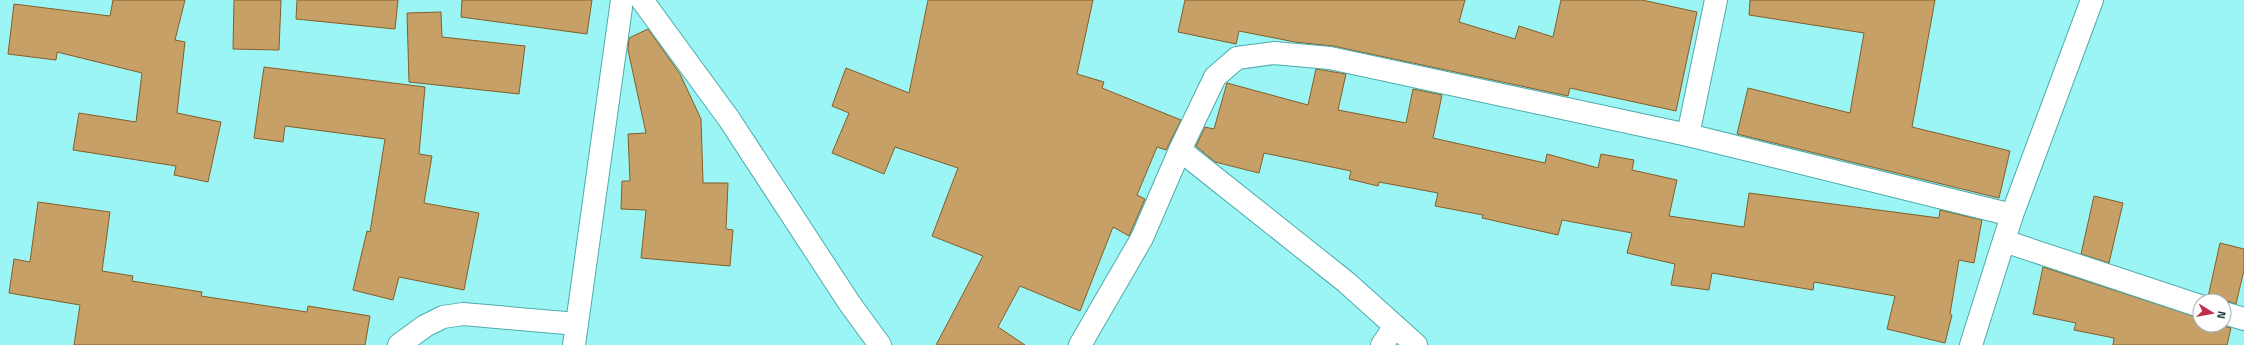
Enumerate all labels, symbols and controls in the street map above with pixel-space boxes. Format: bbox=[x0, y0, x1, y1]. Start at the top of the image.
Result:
north arrow bbox=[2192, 293, 2232, 333]
text: N bbox=[2213, 310, 2230, 320]

